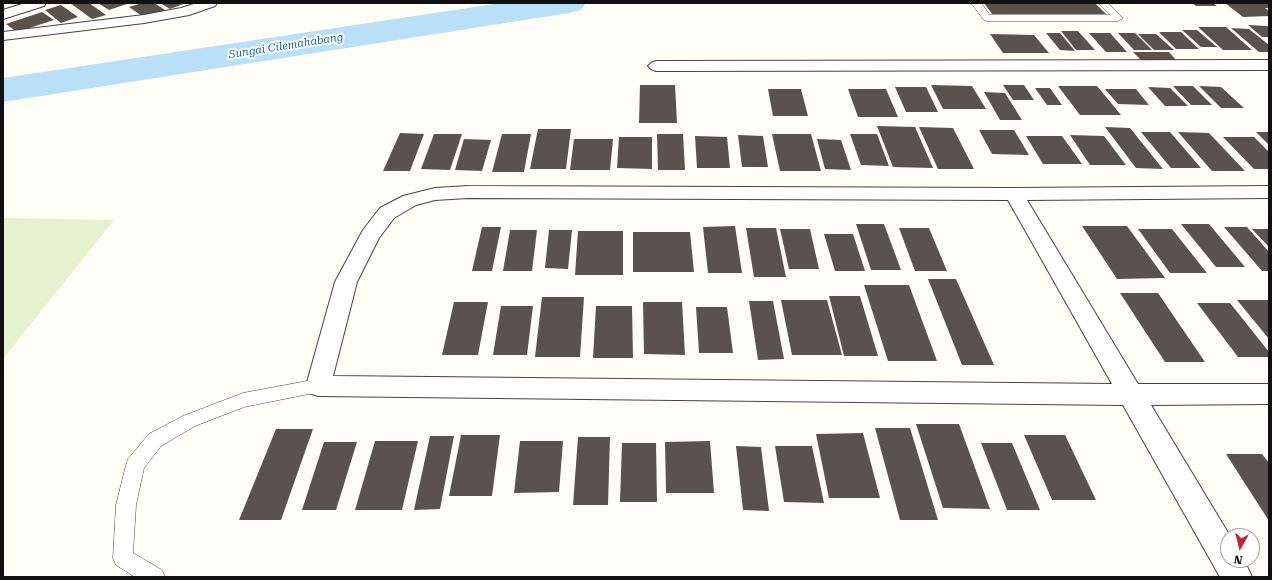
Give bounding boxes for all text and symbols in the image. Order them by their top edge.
water label: Sungai Cilemahabang [228,30,344,62]
north arrow [1220,528,1260,568]
text: N [1233,552,1244,566]

